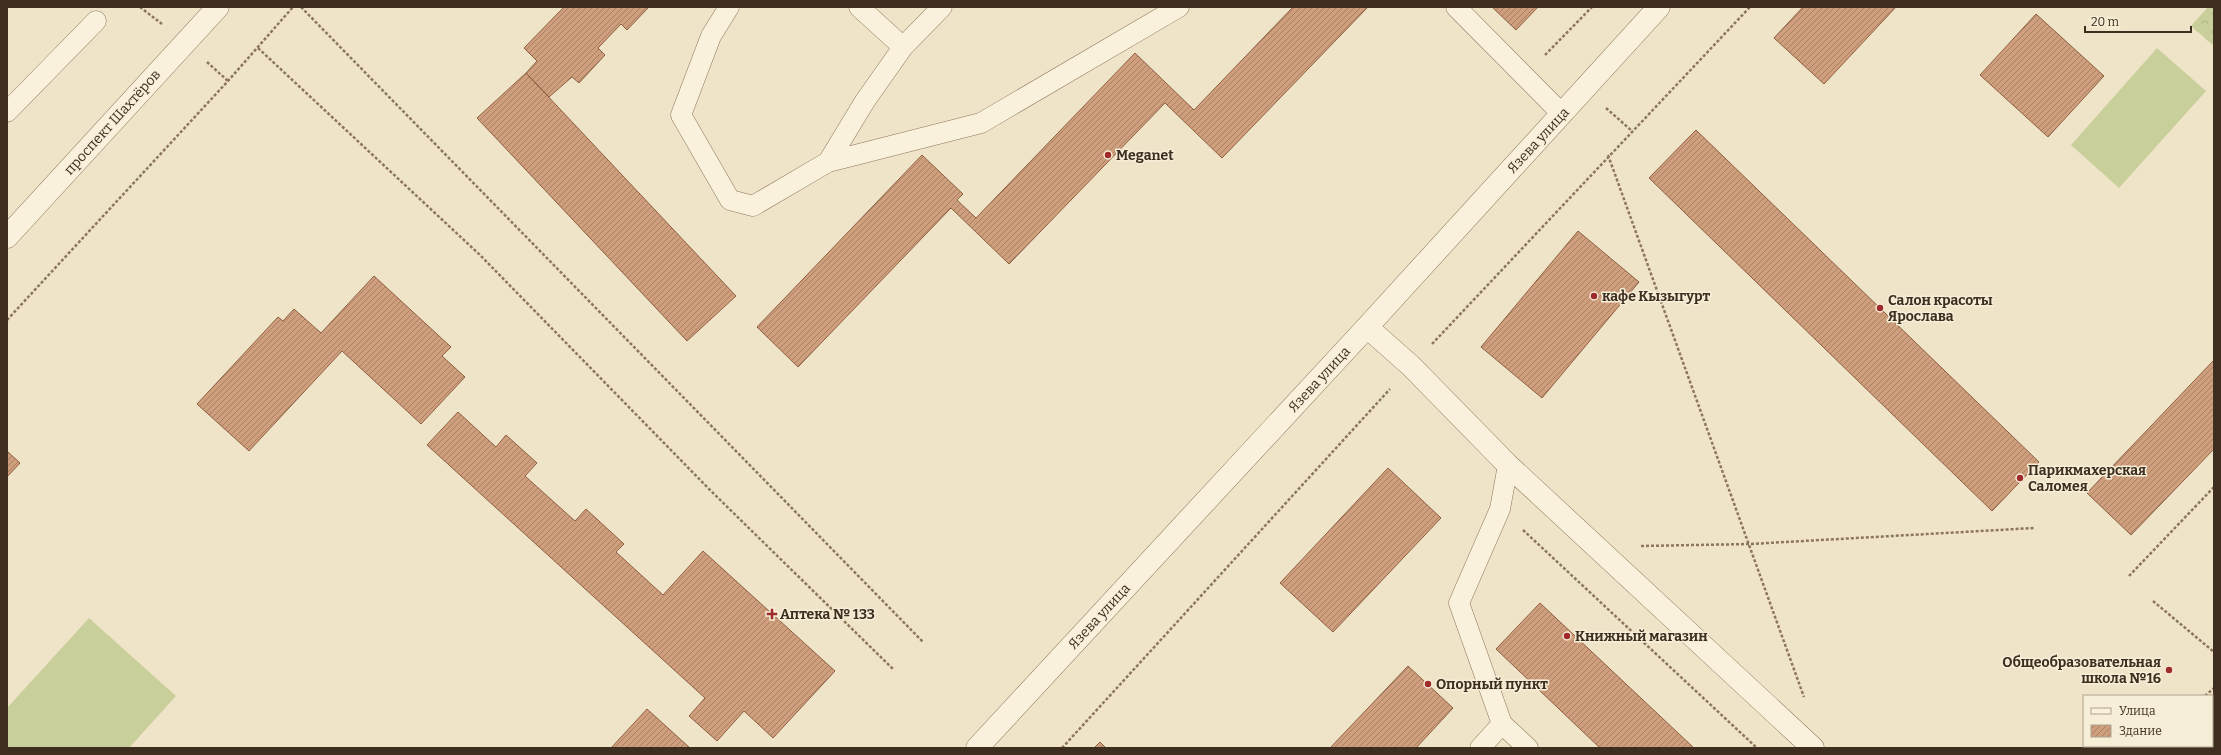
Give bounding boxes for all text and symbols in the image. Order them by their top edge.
scale bar [2085,8,2191,34]
text: 20 m [2091,15,2120,29]
street label: проспект Шахтёров [61,66,164,178]
street label: Язева улица [1504,104,1573,177]
place label: Meganet [1116,147,1174,164]
marker: Meganet [1103,150,1113,160]
place label: кафе Кызыгурт [1602,288,1710,305]
marker: кафе Кызыгурт [1589,291,1599,301]
place label: Салон красоты Ярослава [1888,292,1993,325]
marker: Салон красоты Ярослава [1875,303,1885,313]
street label: Язева улица [1285,343,1354,416]
place label: Парикмахерская Саломея [2028,462,2146,495]
marker: Парикмахерская Саломея [2015,473,2025,483]
street label: Язева улица [1065,580,1134,653]
place label: Аптека № 133 [780,606,875,623]
marker: Аптека № 133 [767,609,777,619]
place label: Книжный магазин [1575,628,1708,645]
marker: Книжный магазин [1562,631,1572,641]
place label: Общеобразовательная школа №16 [2002,654,2161,687]
marker: Общеобразовательная школа №16 [2164,665,2174,675]
place label: Опорный пункт [1436,676,1548,693]
marker: Опорный пункт [1423,679,1433,689]
legend [2083,695,2213,747]
text: Улица [2119,704,2156,718]
text: Здание [2119,724,2162,738]

